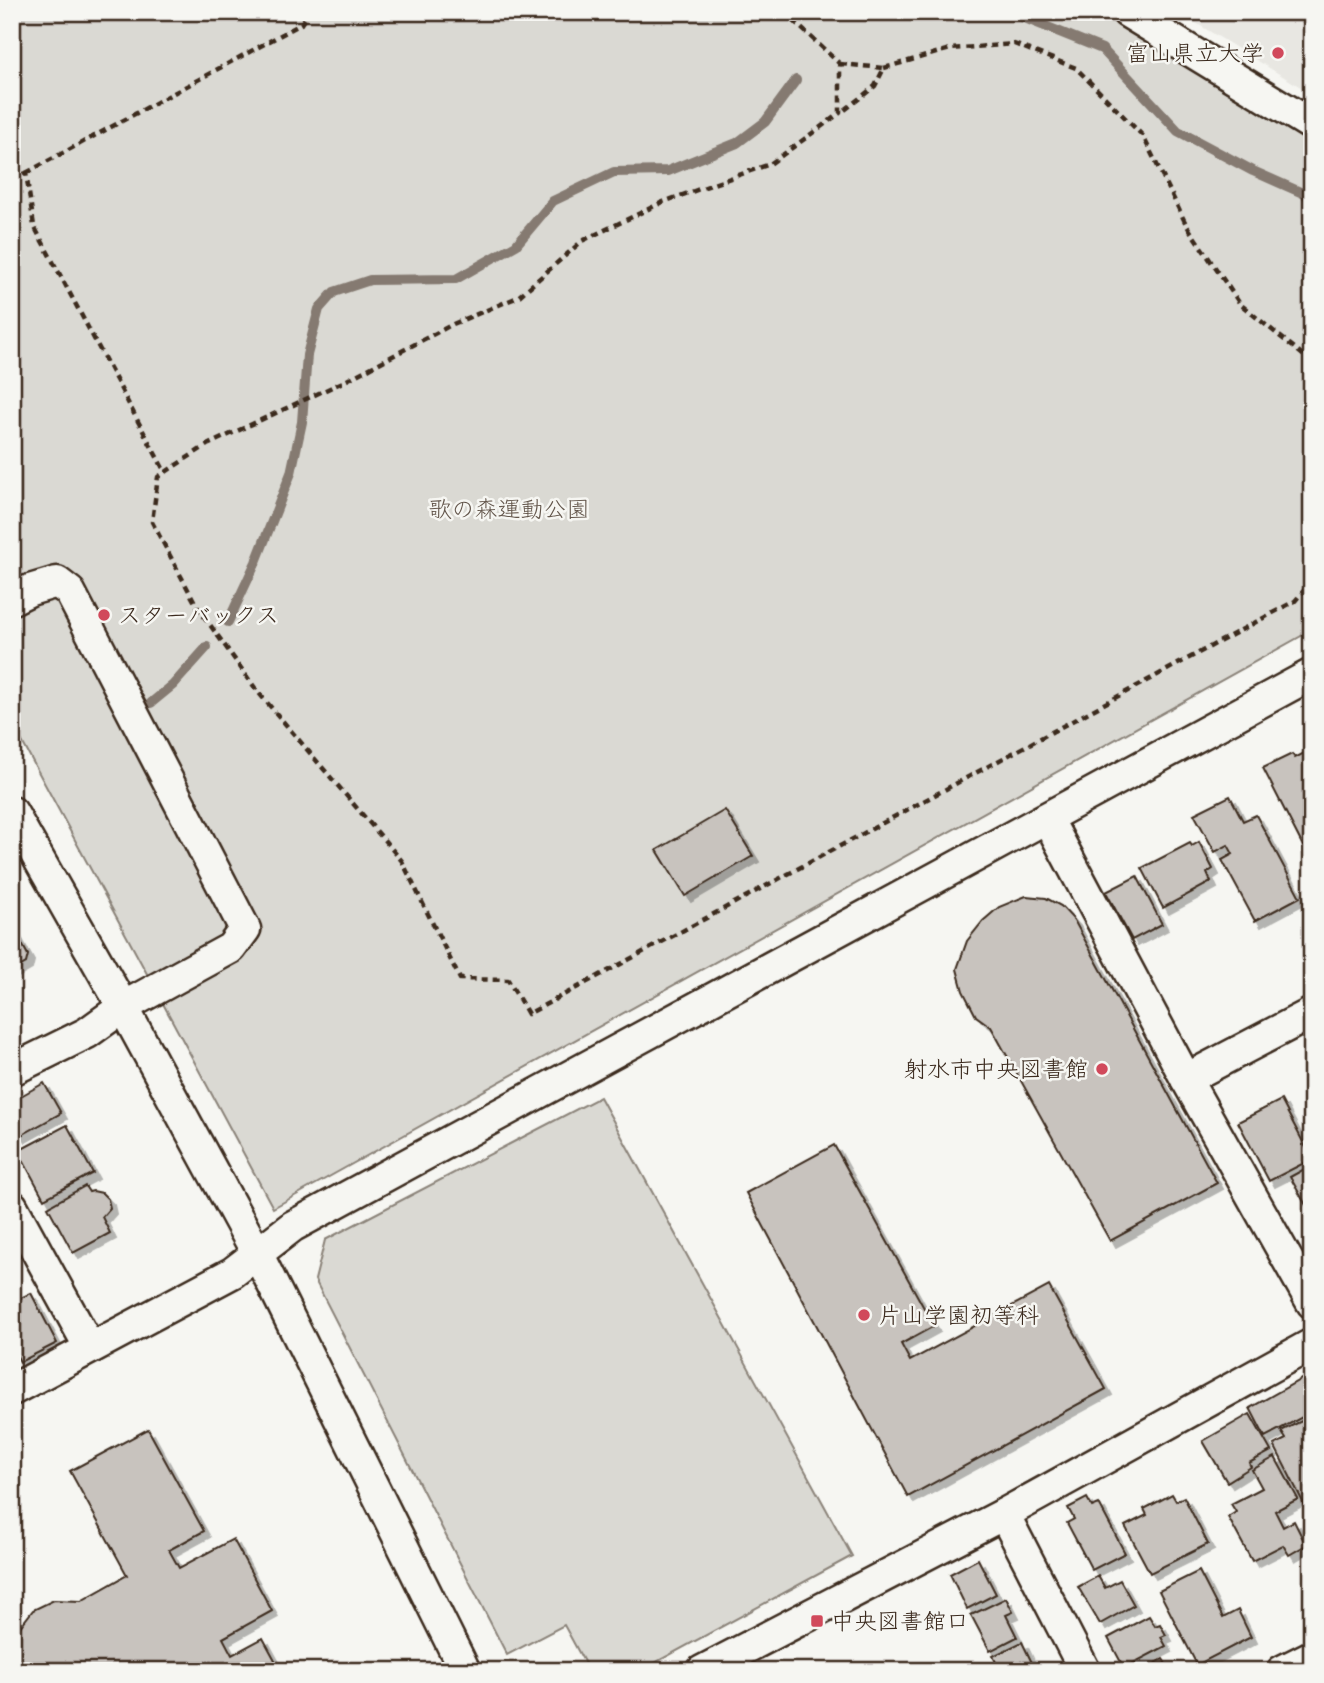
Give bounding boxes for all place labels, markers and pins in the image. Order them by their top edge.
place label: 富山県立大学 [1126,38,1264,70]
marker: 富山県立大学 [1270,45,1286,61]
place label: スターバックス [118,600,279,632]
marker: スターバックス [96,607,112,623]
place label: 射水市中央図書館 [904,1054,1088,1086]
marker: 射水市中央図書館 [1094,1061,1110,1077]
place label: 片山学園初等科 [878,1300,1039,1332]
marker: 片山学園初等科 [856,1307,872,1323]
place label: 中央図書館口 [831,1606,969,1638]
marker: 中央図書館口 [809,1613,825,1629]

